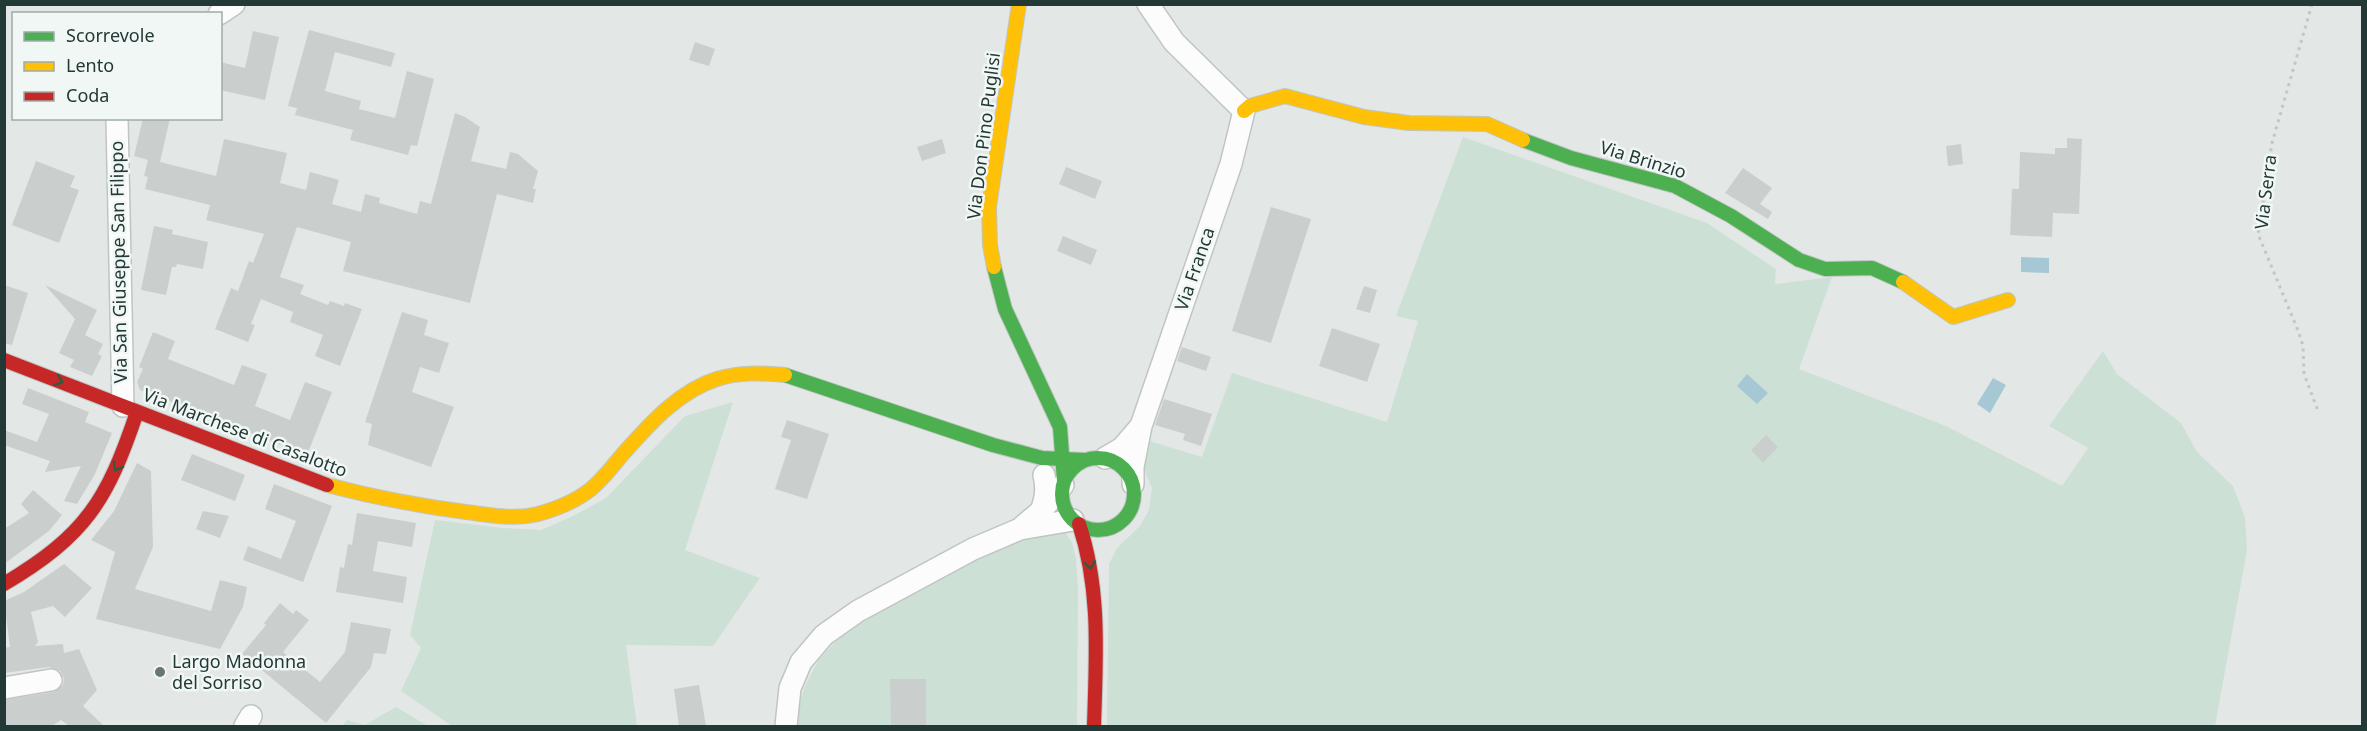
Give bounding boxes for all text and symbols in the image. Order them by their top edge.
legend [12,12,222,120]
text: Scorrevole [66,23,155,47]
street label: Via Don Pino Puglisi [961,51,1005,221]
text: Lento [66,53,114,77]
text: Coda [66,83,109,107]
street label: Via Brinzio [1597,135,1689,184]
street label: Via San Giuseppe San Filippo [104,140,132,384]
street label: Via Serra [2249,153,2281,230]
street label: Via Franca [1169,224,1219,314]
one-way arrow [53,374,64,386]
street label: Via Marchese di Casalotto [140,382,351,482]
one-way arrow [113,460,124,471]
one-way arrow [1084,560,1096,569]
place label: Largo Madonna del Sorriso [172,649,306,694]
marker: Largo Madonna del Sorriso [153,665,167,679]

